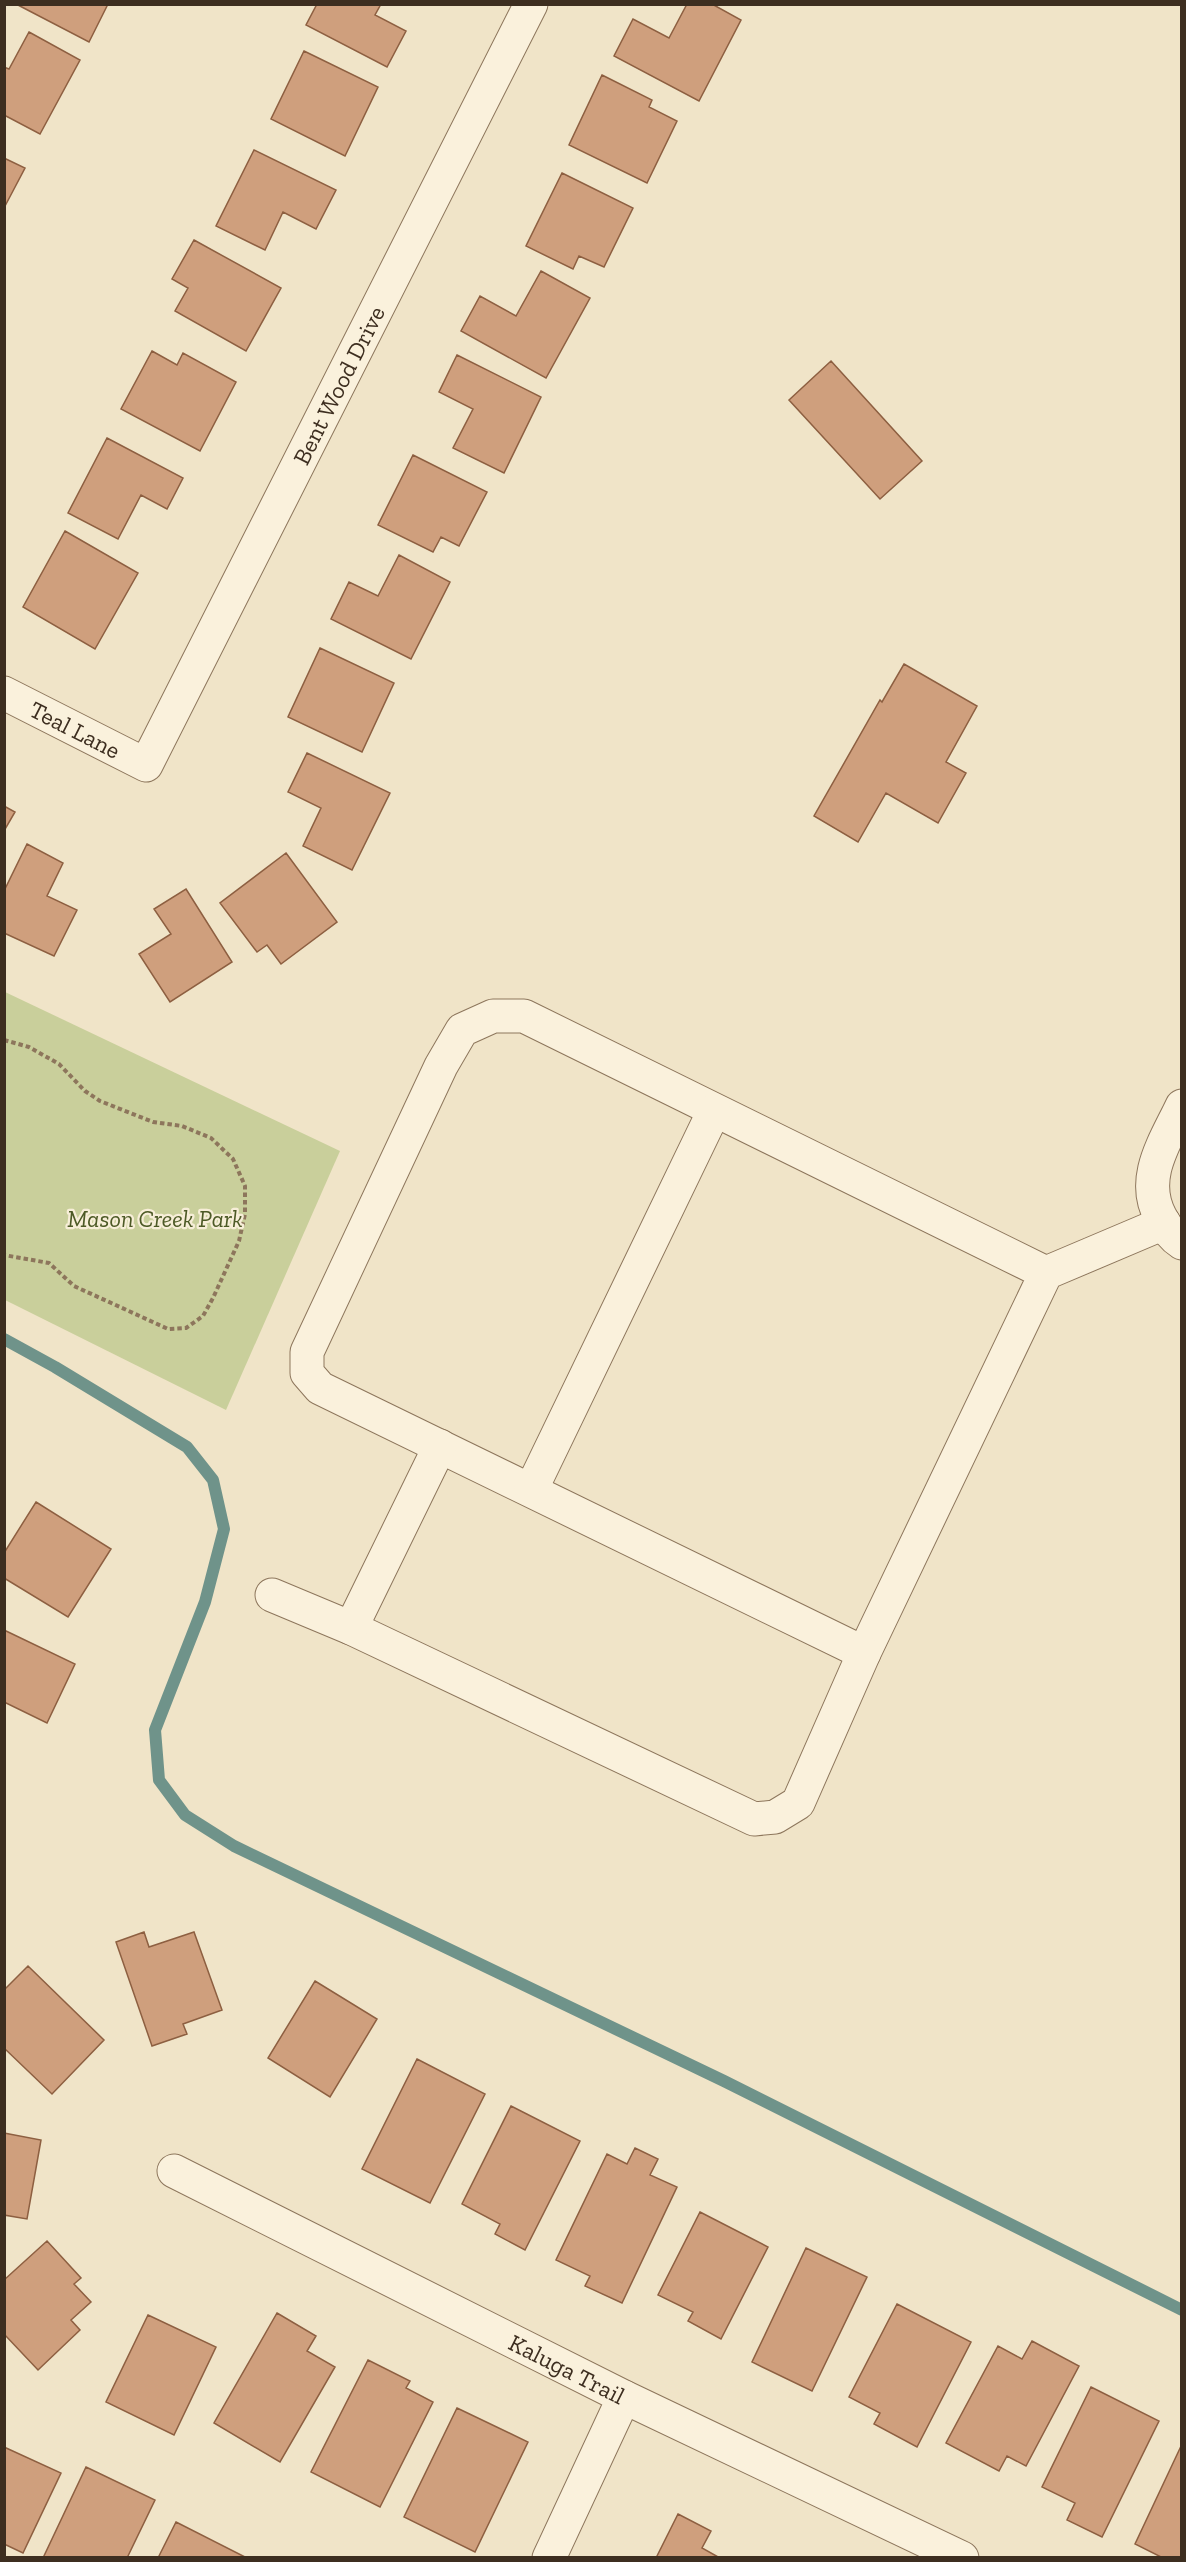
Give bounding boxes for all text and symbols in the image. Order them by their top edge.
street label: Bent Wood Drive [286,301,390,469]
street label: Teal Lane [25,694,126,764]
park label: Mason Creek Park [67,1204,243,1233]
street label: Kaluga Trail [504,2327,630,2410]

